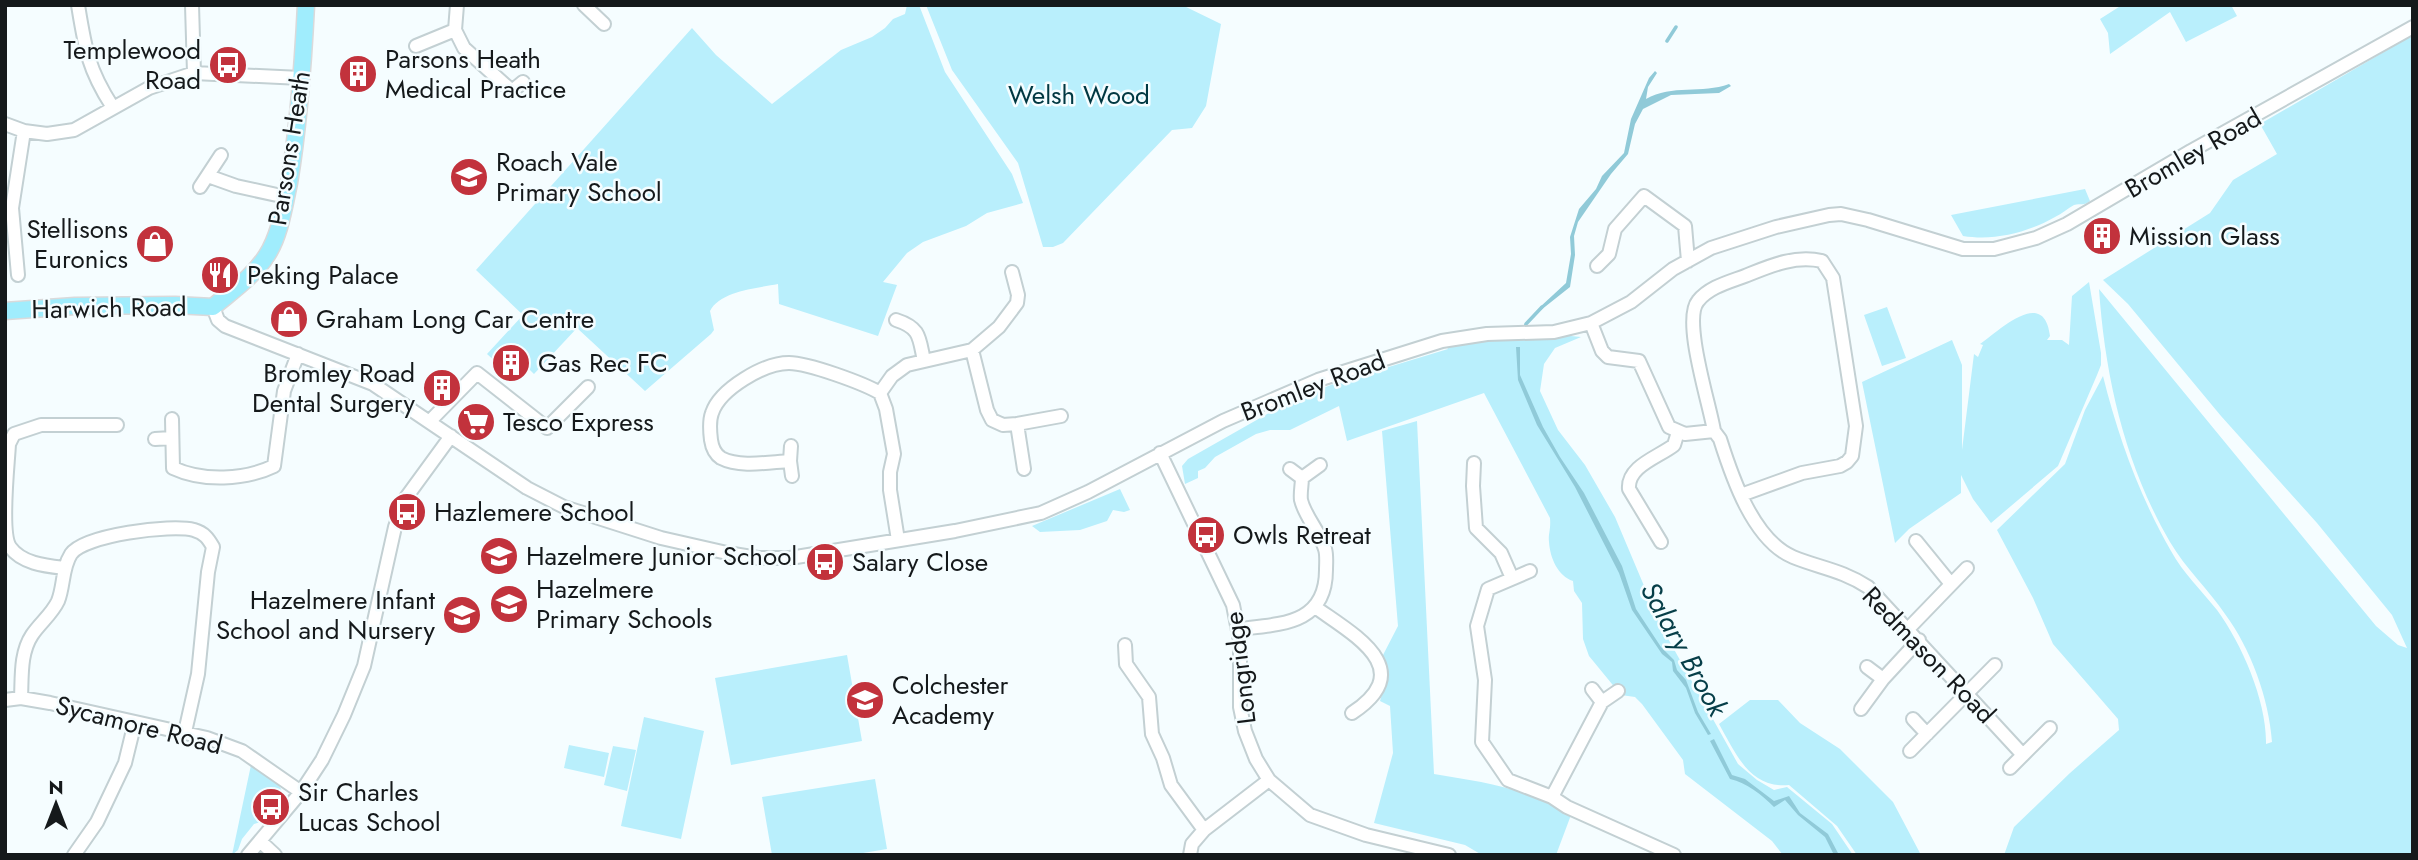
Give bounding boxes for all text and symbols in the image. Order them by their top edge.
place label: Templewood Road [64,31,201,99]
place label: Parsons Heath Medical Practice [385,40,566,108]
bus stop icon: Templewood Road [207,44,249,86]
building icon: Parsons Heath Medical Practice [337,53,379,95]
street label: Parsons Heath [258,68,320,228]
park label: Welsh Wood [1008,76,1150,114]
street label: Bromley Road [2118,99,2268,207]
place label: Roach Vale Primary School [496,143,662,211]
school or university icon: Roach Vale Primary School [448,156,490,198]
place label: Stellisons Euronics [27,210,128,278]
building icon: Mission Glass [2081,215,2123,257]
place label: Mission Glass [2129,217,2280,255]
shop icon: Stellisons Euronics [134,223,176,265]
restaurant icon: Peking Palace [199,254,241,296]
place label: Peking Palace [247,256,399,294]
street label: Harwich Road [31,288,187,328]
shop icon: Graham Long Car Centre [268,298,310,340]
place label: Graham Long Car Centre [316,300,594,338]
street label: Bromley Road [1235,341,1391,431]
building icon: Gas Rec FC [490,342,532,384]
place label: Gas Rec FC [538,344,668,382]
place label: Bromley Road Dental Surgery [252,354,416,422]
building icon: Bromley Road Dental Surgery [421,367,463,409]
supermarket icon: Tesco Express [455,401,497,443]
place label: Tesco Express [503,403,654,441]
bus stop icon: Hazlemere School [386,491,428,533]
place label: Hazlemere School [434,493,635,531]
bus stop icon: Owls Retreat [1185,514,1227,556]
place label: Owls Retreat [1233,516,1371,554]
school or university icon: Hazelmere Junior School [478,535,520,577]
place label: Hazelmere Junior School [526,537,797,575]
bus stop icon: Salary Close [804,541,846,583]
place label: Salary Close [852,543,988,581]
place label: Hazelmere Primary Schools [536,570,712,638]
water label: Salary Brook [1630,574,1738,725]
street label: Redmason Road [1854,578,2004,732]
place label: Hazelmere Infant School and Nursery [216,581,436,649]
school or university icon: Hazelmere Primary Schools [488,583,530,625]
school or university icon: Hazelmere Infant School and Nursery [441,594,483,636]
street label: Longridge [1214,610,1266,726]
place label: Colchester Academy [892,666,1009,734]
school or university icon: Colchester Academy [844,679,886,721]
street label: Sycamore Road [52,686,226,764]
north arrow [21,769,91,839]
place label: Sir Charles Lucas School [298,773,441,841]
text: N [48,774,64,801]
bus stop icon: Sir Charles Lucas School [250,786,292,828]

